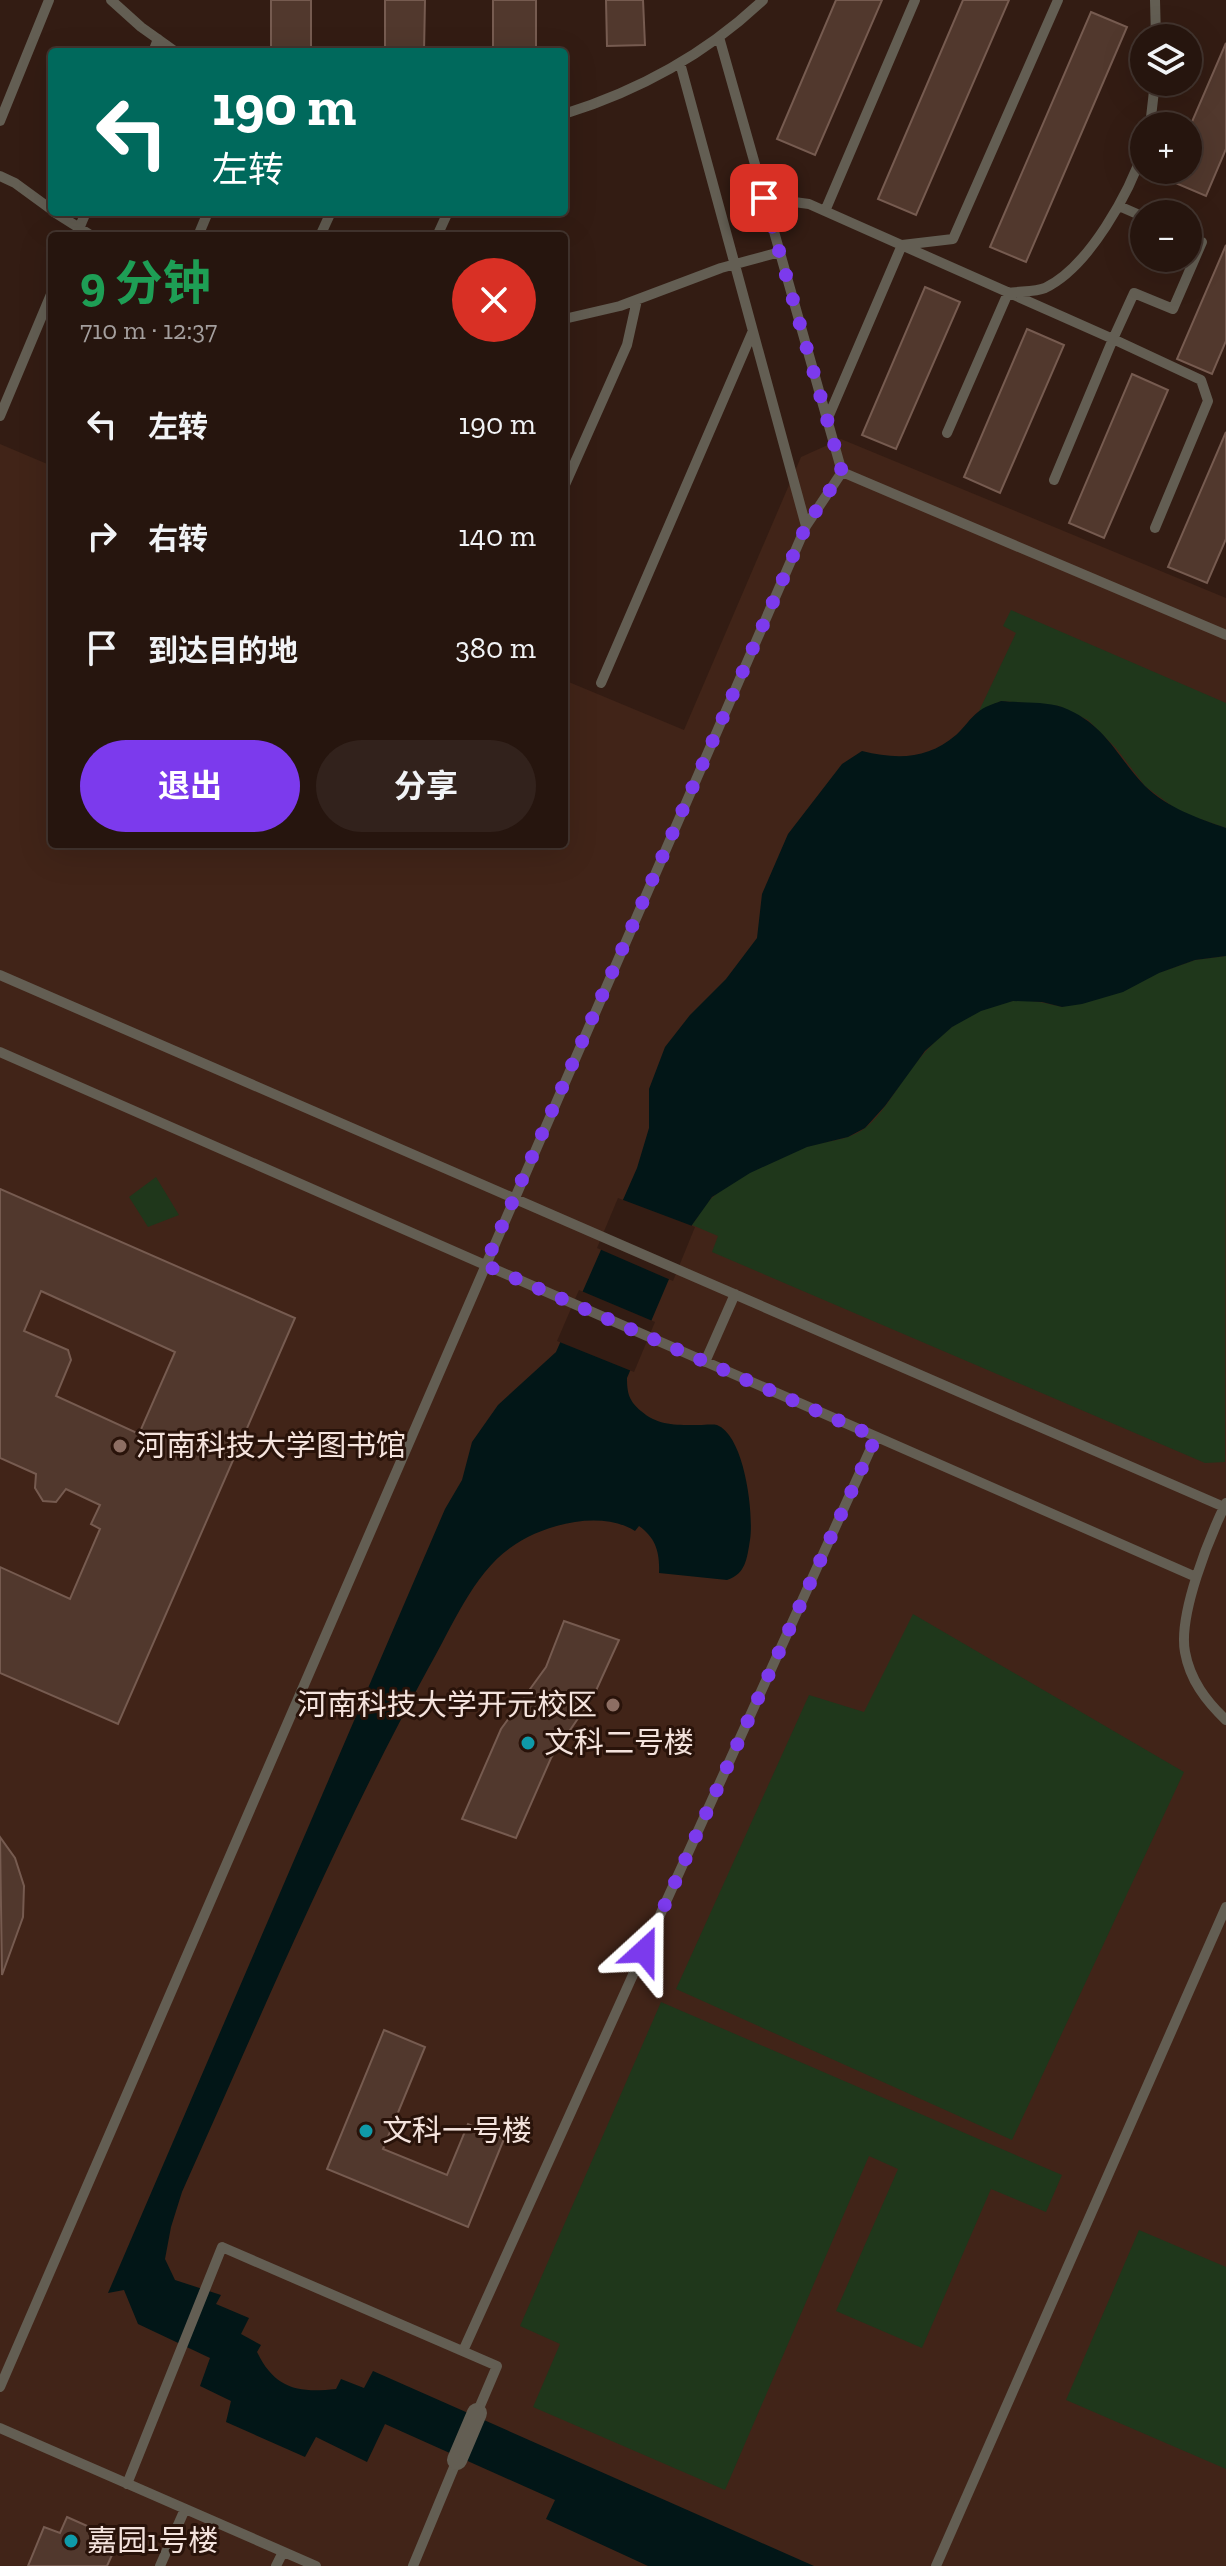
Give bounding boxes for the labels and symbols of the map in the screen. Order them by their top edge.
pin [730,164,798,232]
place label: 河南科技大学图书馆 [136,1428,406,1464]
marker: 河南科技大学图书馆 [111,1437,129,1455]
place label: 河南科技大学开元校区 [297,1687,597,1723]
marker: 河南科技大学开元校区 [604,1696,622,1714]
place label: 文科二号楼 [544,1725,694,1761]
marker: 文科二号楼 [519,1734,537,1752]
position arrow [602,1909,686,1993]
place label: 文科一号楼 [382,2113,532,2149]
marker: 文科一号楼 [357,2122,375,2140]
place label: 嘉园1号楼 [87,2523,219,2559]
marker: 嘉园1号楼 [62,2532,80,2550]

